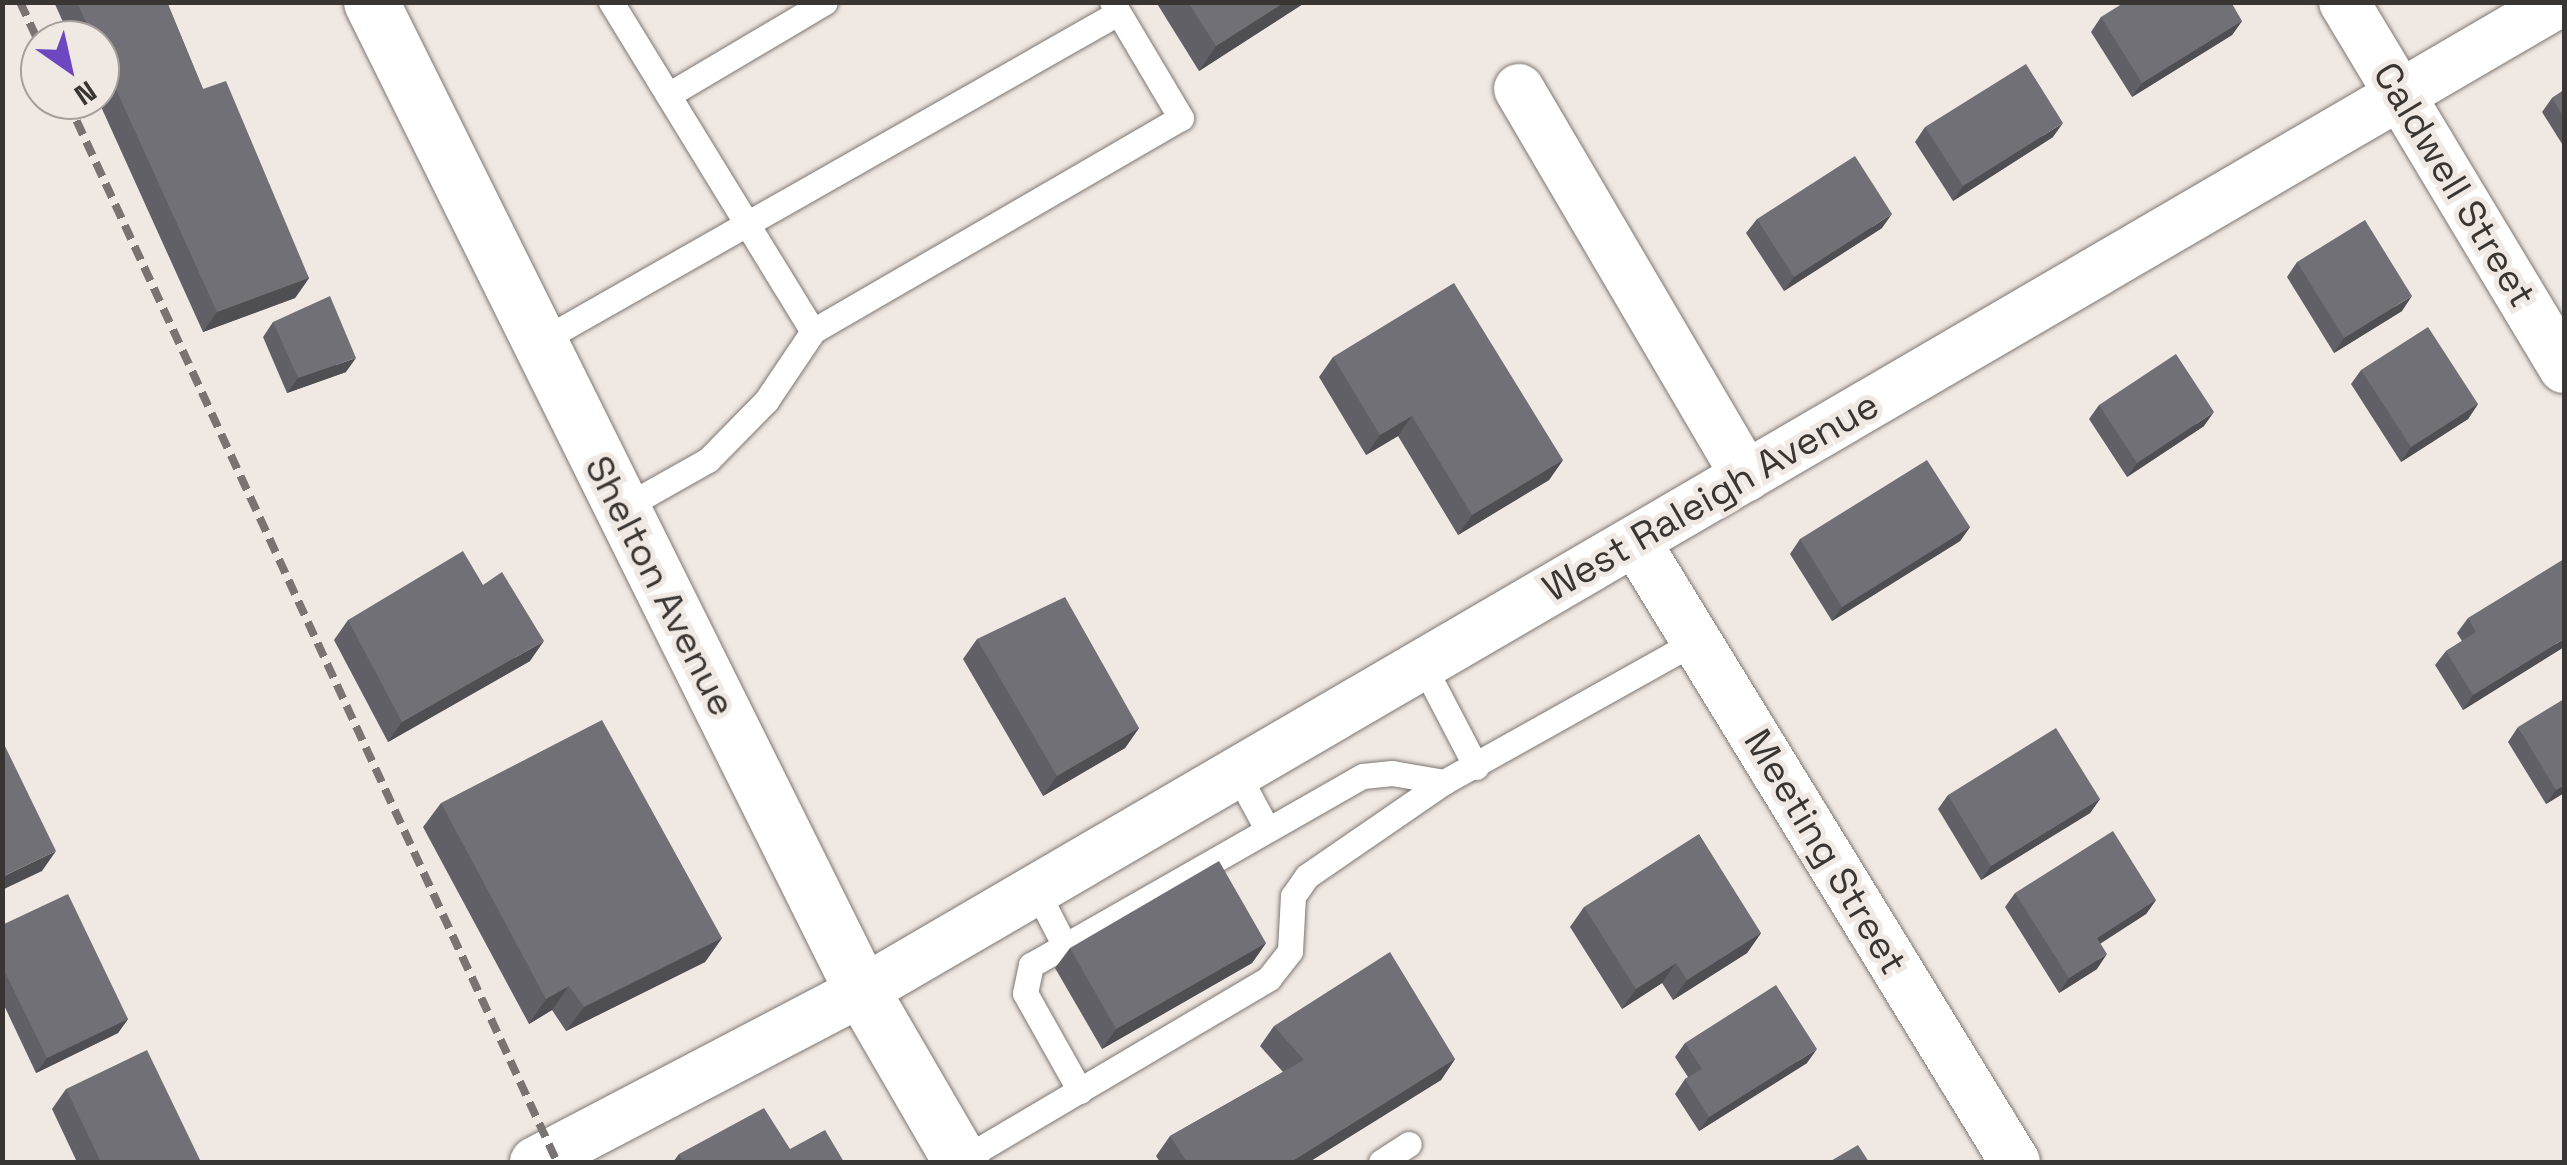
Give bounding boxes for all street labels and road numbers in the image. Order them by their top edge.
street label: Caldwell Street [2363,54,2545,316]
street label: West Raleigh Avenue [1535,382,1887,612]
street label: Shelton Avenue [575,448,745,724]
street label: Meeting Street [1734,721,1916,983]

